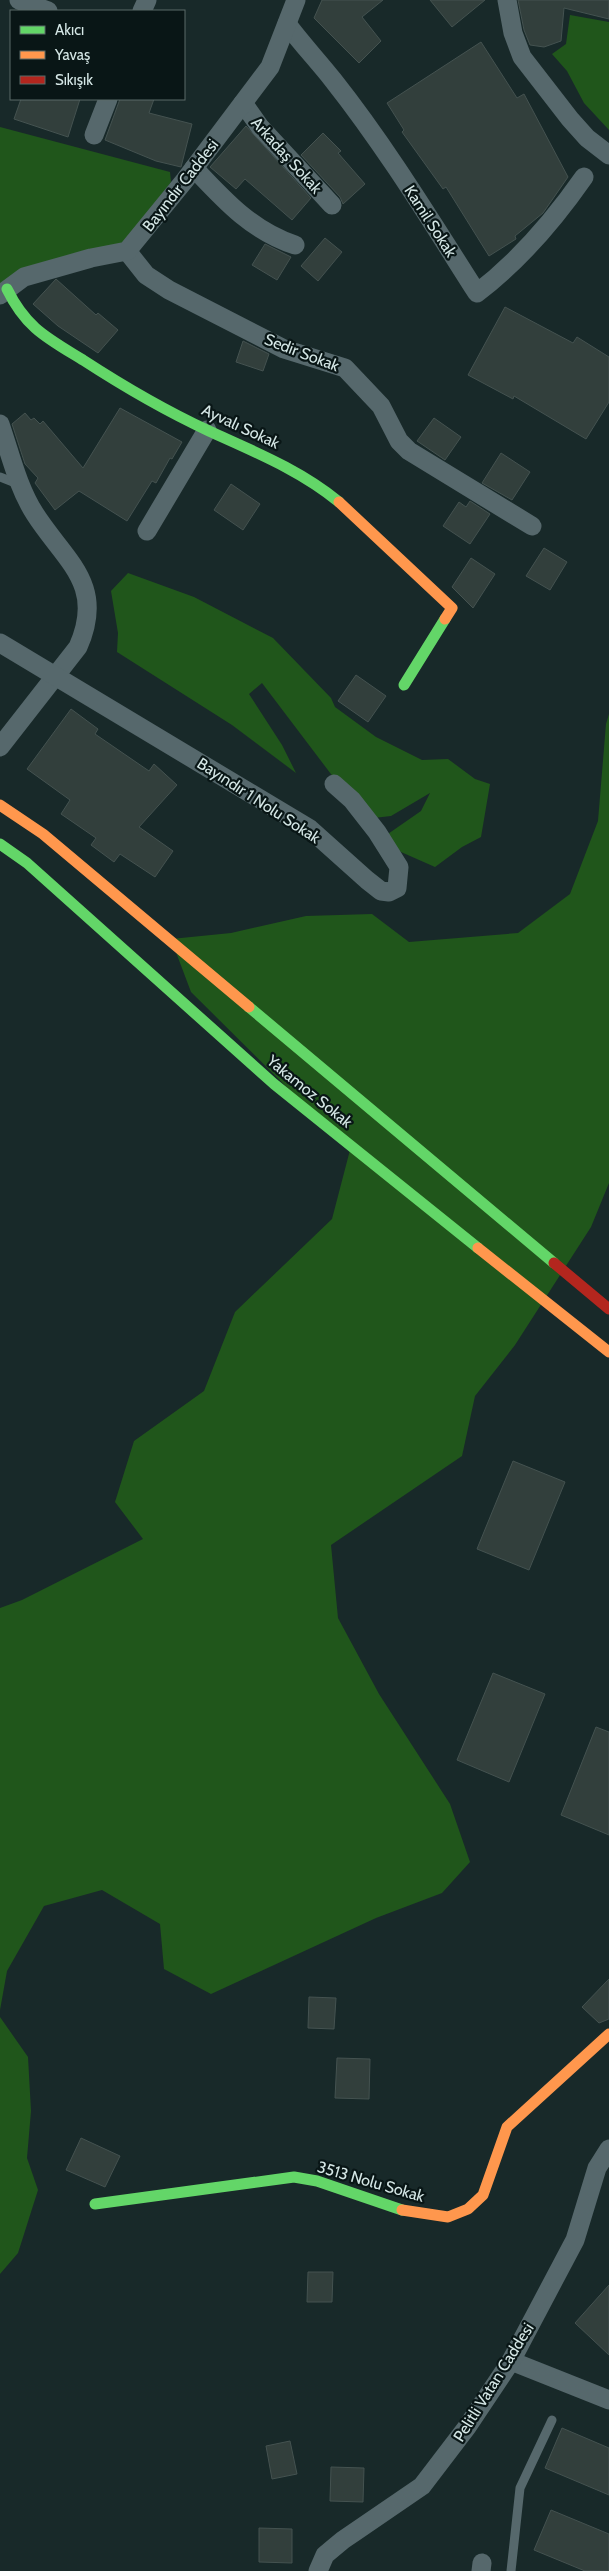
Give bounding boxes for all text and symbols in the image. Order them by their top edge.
legend [10,10,185,100]
text: Akıcı [55,21,84,39]
text: Yavaş [54,46,90,64]
text: Sıkışık [55,71,93,89]
street label: Arkadaş Sokak [247,113,327,198]
street label: Bayındır Caddesi [139,135,222,235]
street label: Kamil Sokak [400,182,461,261]
street label: Sedir Sokak [262,330,343,376]
street label: Ayvalı Sokak [199,400,283,453]
street label: Bayındır 1 Nolu Sokak [194,754,324,848]
street label: Yakamoz Sokak [262,1051,357,1132]
street label: 3513 Nolu Sokak [315,2157,427,2206]
street label: Pelitli Vatan Caddesi [449,2319,538,2445]

